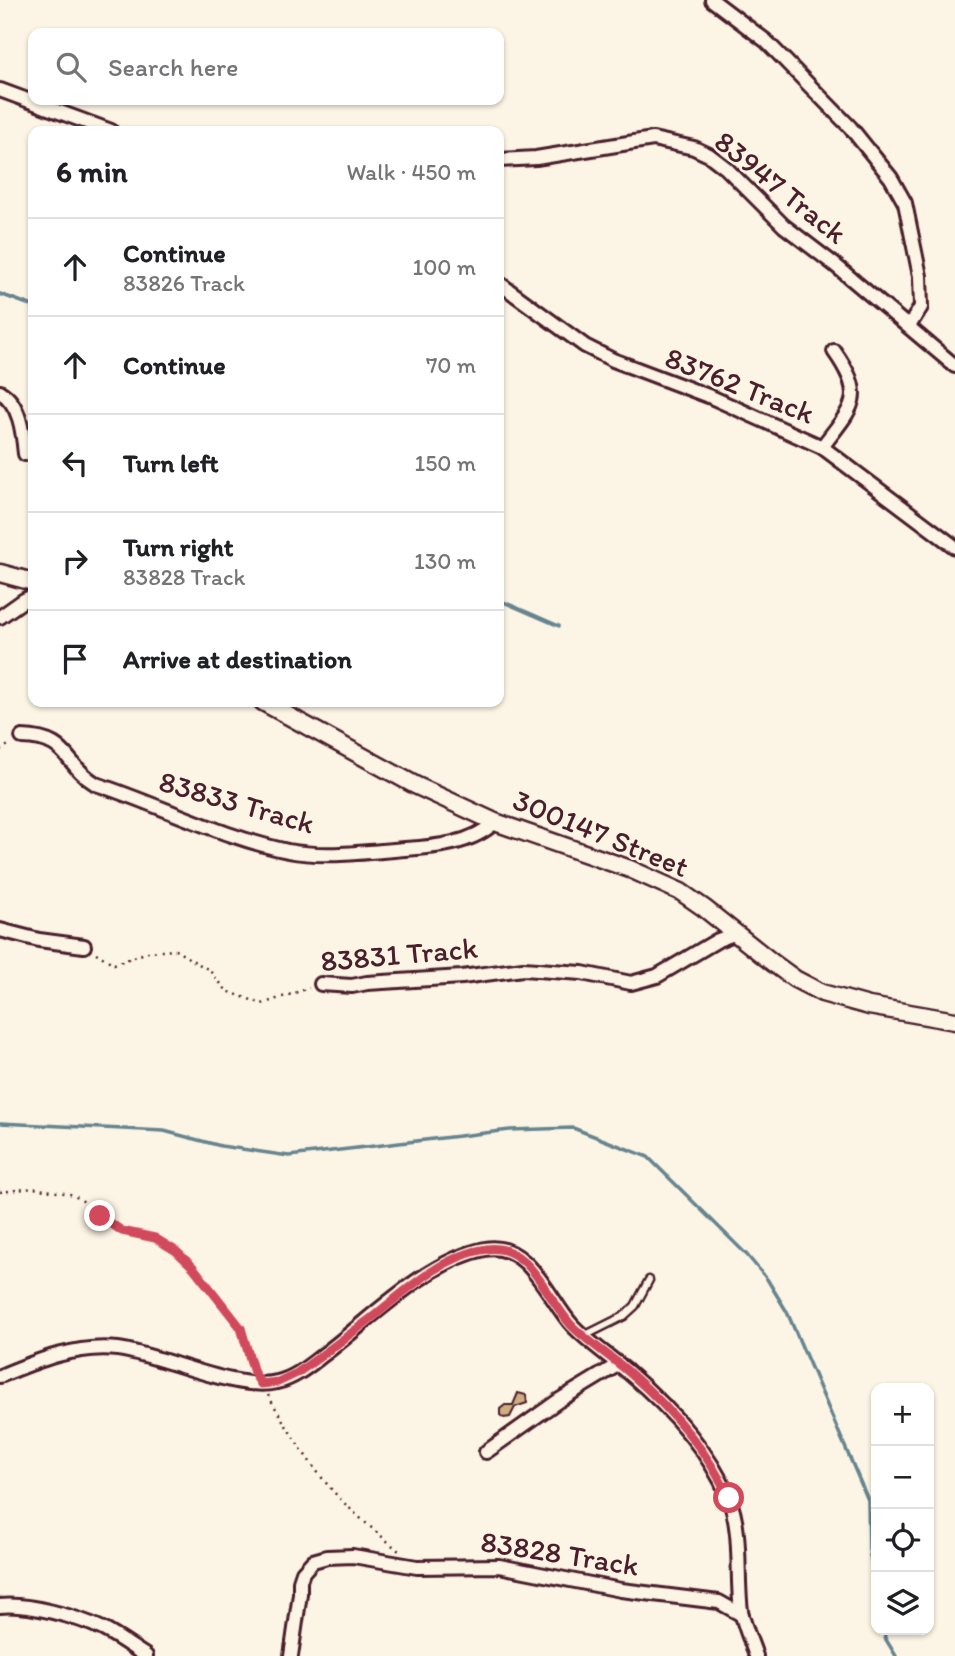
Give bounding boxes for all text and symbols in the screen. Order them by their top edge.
search box [28,28,504,105]
icon: search [52,48,90,86]
text: Search here [108,51,238,83]
street label: 83947 Track [707,122,855,252]
text: 6 min [56,153,128,190]
text: Walk · 450 m [346,158,476,186]
text: Continue [123,237,226,269]
icon: ahead [56,248,94,286]
text: 100 m [412,253,476,281]
text: 83826 Track [123,269,245,297]
street label: 83762 Track [660,338,820,432]
icon: ahead [56,346,94,384]
text: Continue [123,349,226,381]
text: 70 m [426,351,476,379]
icon: left [56,444,94,482]
text: Turn left [123,447,219,479]
text: 150 m [415,449,476,477]
text: Turn right [123,531,234,563]
icon: right [56,542,94,580]
text: 130 m [414,547,476,575]
text: 83828 Track [123,563,245,591]
icon: arrive [56,640,94,678]
text: Arrive at destination [123,643,352,675]
street label: 83833 Track [155,762,319,842]
street label: 300147 Street [508,781,694,885]
street label: 83831 Track [319,929,480,979]
route end [84,1200,115,1231]
map controls [871,1383,934,1635]
button: + [871,1383,934,1446]
button: − [871,1446,934,1509]
route start [713,1482,744,1513]
button: locate [871,1509,934,1572]
street label: 83828 Track [478,1522,642,1584]
button: layers [871,1572,934,1635]

